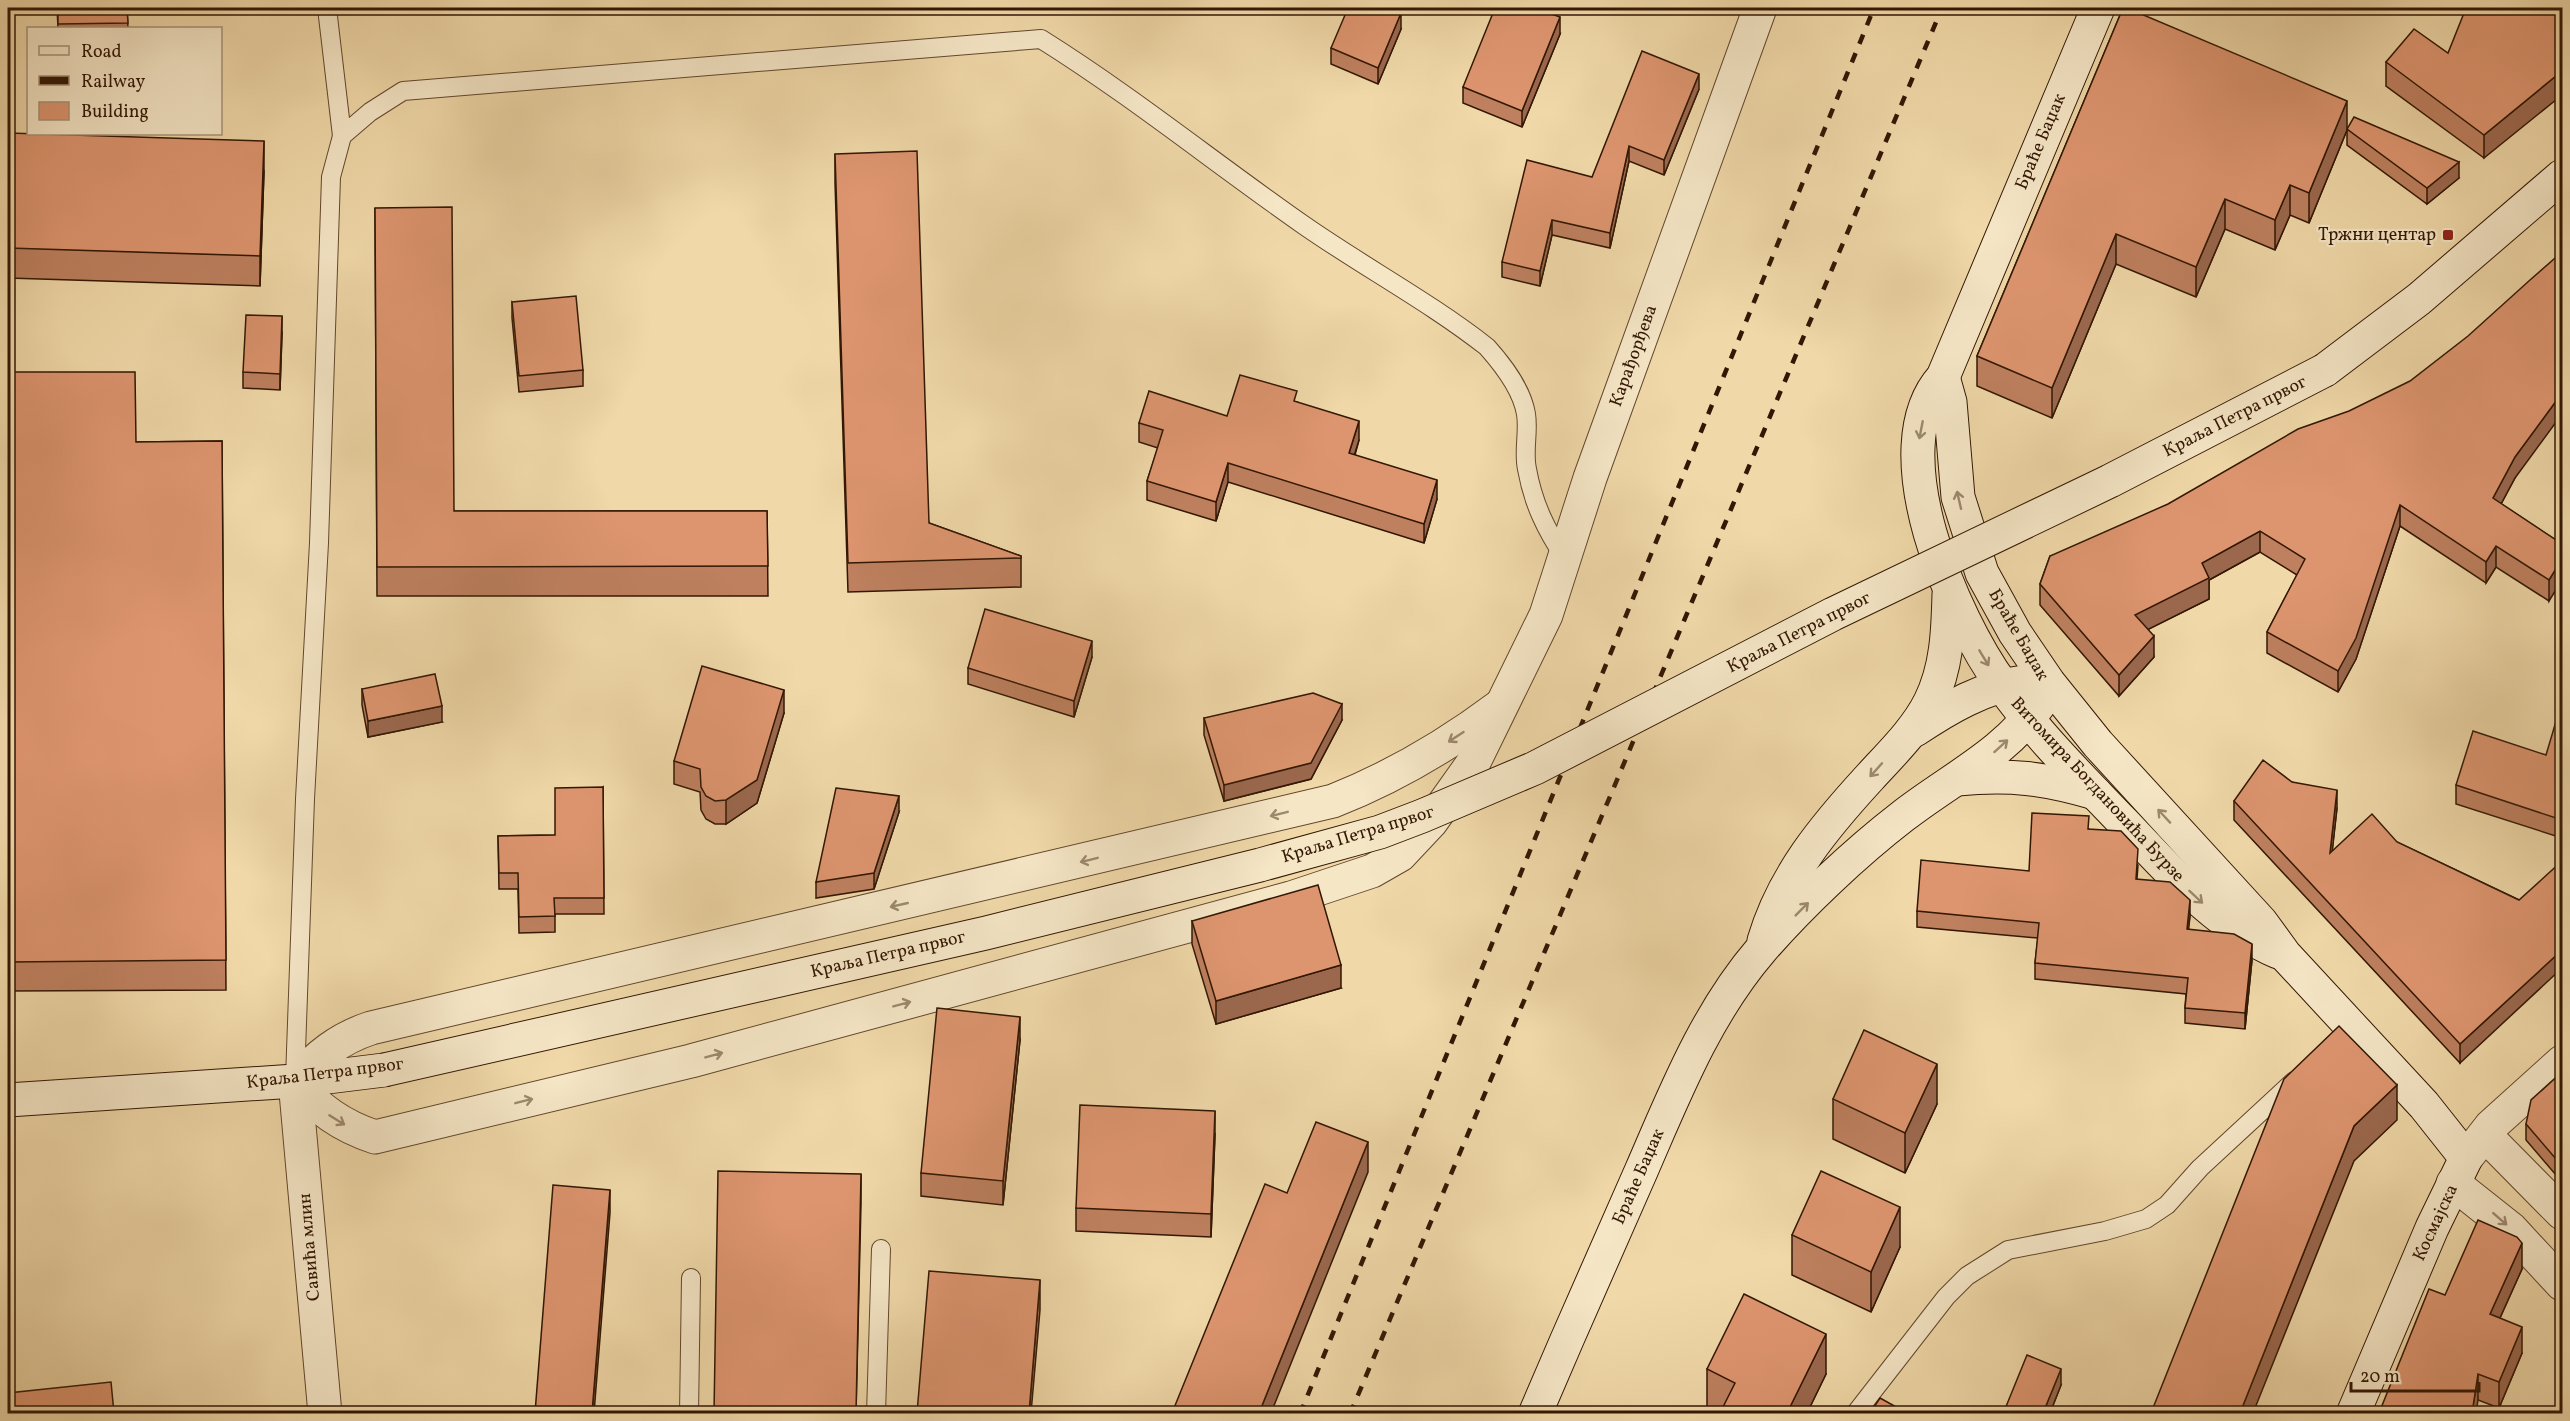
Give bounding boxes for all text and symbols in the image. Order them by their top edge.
legend [27,27,222,135]
text: Road [81,40,122,65]
text: Railway [81,70,145,95]
street label: Браће Баџак [2010,90,2073,194]
text: Building [81,100,149,125]
place label: Тржни центар [2318,223,2436,248]
marker: Тржни центар [2441,228,2455,242]
street label: Карађорђева [1604,301,1664,411]
street label: Краља Петра првог [2159,370,2311,464]
one-way arrow [1915,420,1926,439]
one-way arrow [1953,491,1965,510]
street label: Браће Баџак [1982,584,2055,686]
street label: Краља Петра првог [1723,586,1875,680]
one-way arrow [1979,649,1991,666]
street label: Витомира Богдановића Бурзе [2004,692,2190,888]
one-way arrow [1448,731,1465,743]
one-way arrow [1994,739,2009,753]
one-way arrow [1869,762,1883,777]
street label: Краља Петра првог [1279,800,1437,870]
one-way arrow [1270,808,1289,820]
one-way arrow [2157,809,2171,824]
one-way arrow [1080,855,1099,867]
one-way arrow [2189,890,2204,905]
one-way arrow [890,899,909,911]
one-way arrow [1795,902,1810,916]
street label: Краља Петра првог [808,925,968,985]
one-way arrow [892,998,911,1009]
one-way arrow [704,1049,723,1060]
street label: Краља Петра првог [245,1052,405,1096]
one-way arrow [514,1095,533,1107]
one-way arrow [329,1114,346,1127]
street label: Браће Баџак [1607,1125,1671,1229]
street label: Космајска [2407,1180,2465,1265]
street label: Савића млин [293,1192,327,1302]
one-way arrow [2492,1212,2507,1226]
scale bar [2351,1355,2478,1393]
text: 20 m [2360,1365,2400,1390]

